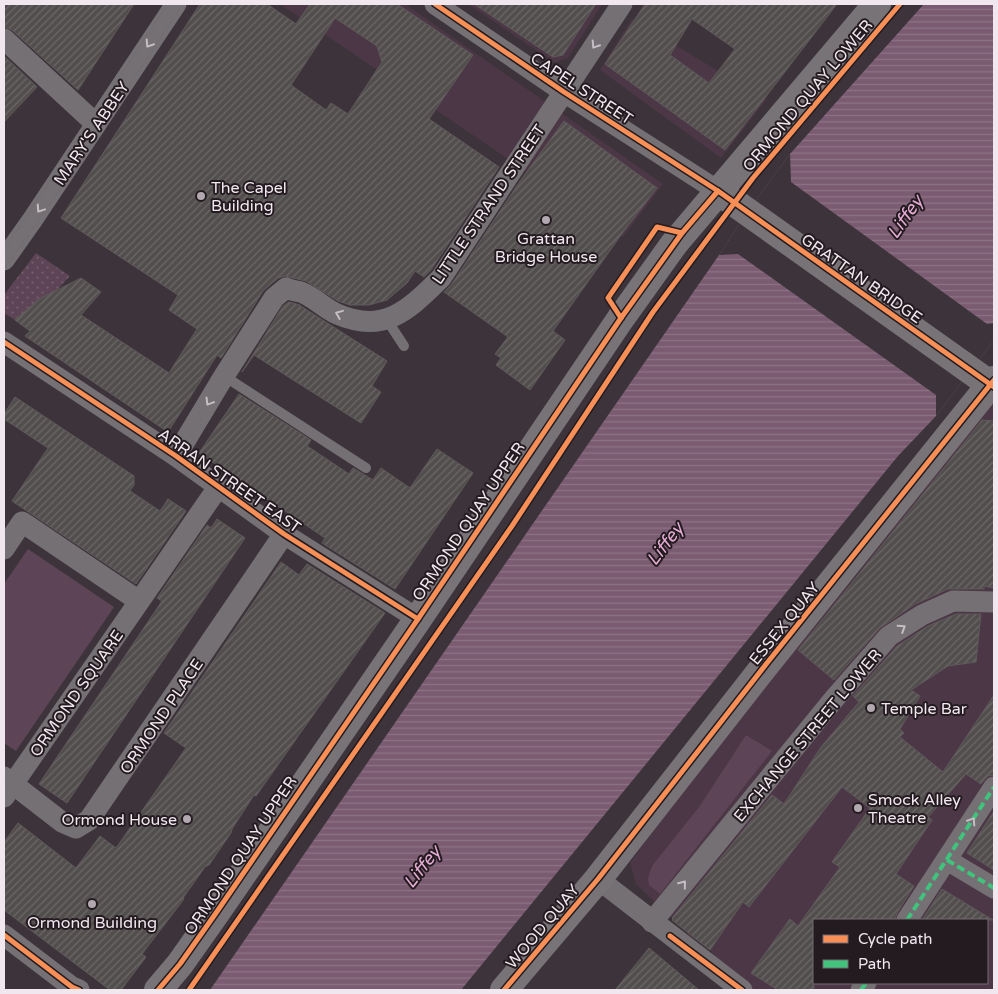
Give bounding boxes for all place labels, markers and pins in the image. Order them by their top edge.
place label: The Capel Building [211,178,287,216]
marker: The Capel Building [195,190,207,202]
marker: Grattan Bridge House [540,214,552,226]
place label: Grattan Bridge House [495,229,597,267]
place label: Temple Bar [881,699,968,719]
marker: Temple Bar [865,702,877,714]
place label: Smock Alley Theatre [868,790,961,828]
marker: Smock Alley Theatre [852,802,864,814]
place label: Ormond House [62,810,177,830]
marker: Ormond House [181,813,193,825]
marker: Ormond Building [86,898,98,910]
place label: Ormond Building [27,913,157,933]

